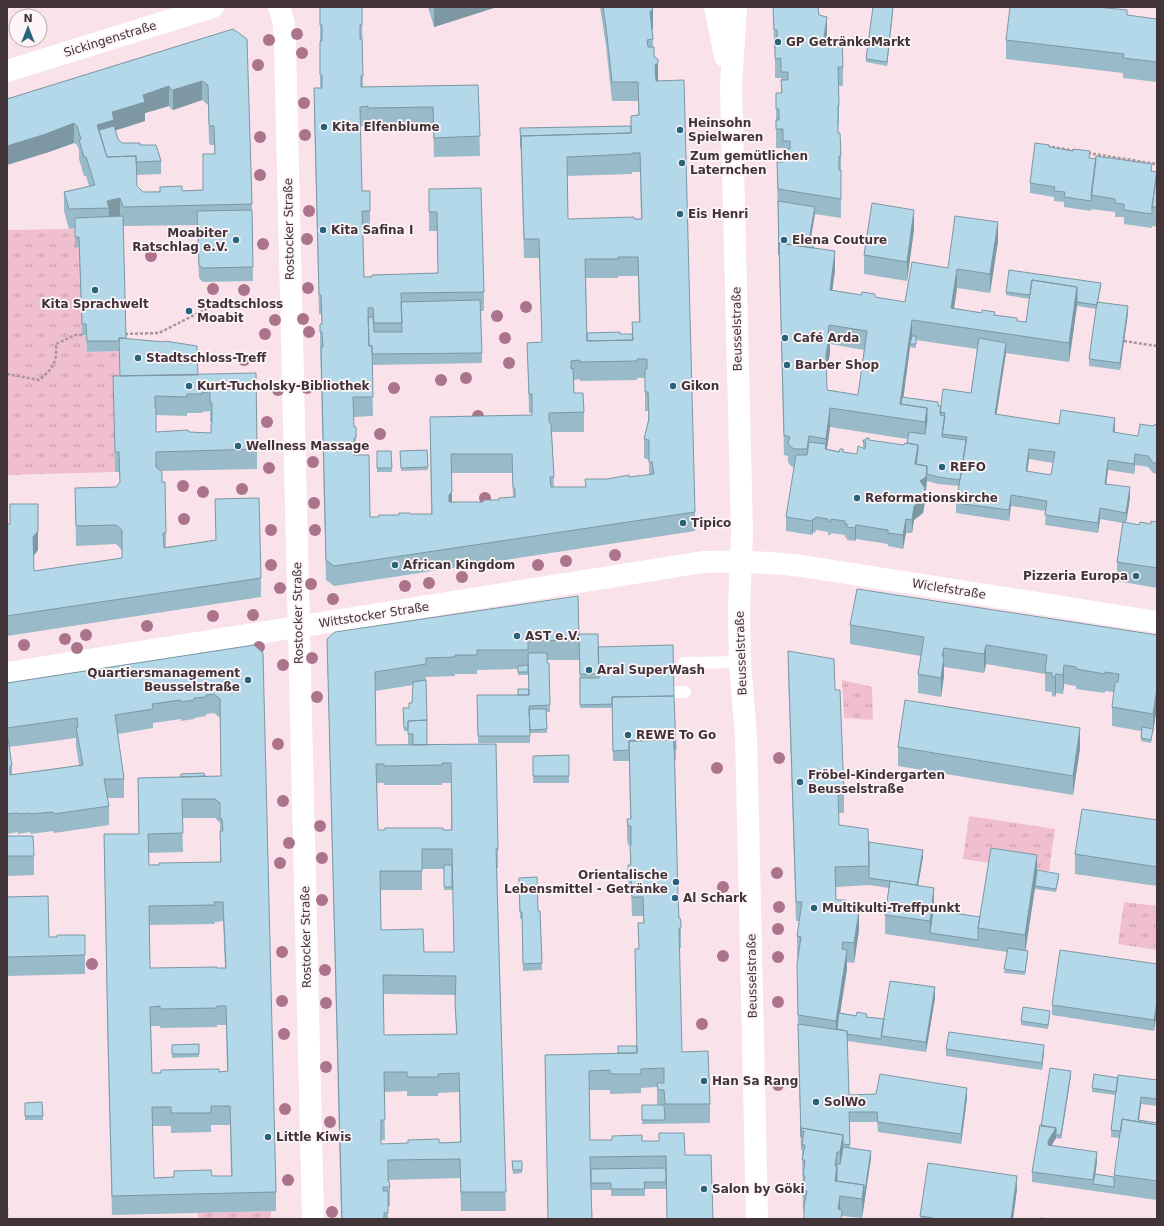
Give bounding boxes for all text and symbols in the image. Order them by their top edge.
north arrow [8,8,48,48]
text: N [23,12,33,25]
street label: Sickingenstraße [62,18,158,60]
place label: GP GetränkeMarkt [786,35,911,49]
marker: GP GetränkeMarkt [773,37,783,47]
place label: Heinsohn Spielwaren [688,116,763,144]
place label: Kita Elfenblume [332,120,440,134]
marker: Kita Elfenblume [319,122,329,132]
marker: Heinsohn Spielwaren [675,125,685,135]
place label: Zum gemütlichen Laternchen [690,149,808,177]
marker: Zum gemütlichen Laternchen [677,158,687,168]
street label: Rostocker Straße [281,178,297,280]
place label: Eis Henri [688,207,748,221]
marker: Eis Henri [675,209,685,219]
place label: Kita Safina I [331,223,413,237]
marker: Kita Safina I [318,225,328,235]
place label: Moabiter Ratschlag e.V. [132,226,228,254]
place label: Elena Couture [792,233,887,247]
marker: Moabiter Ratschlag e.V. [231,235,241,245]
marker: Elena Couture [779,235,789,245]
marker: Kita Sprachwelt [90,285,100,295]
street label: Beusselstraße [729,287,745,371]
place label: Kita Sprachwelt [41,297,149,311]
place label: Stadtschloss Moabit [197,297,283,325]
marker: Stadtschloss Moabit [184,306,194,316]
place label: Café Arda [793,331,859,345]
marker: Café Arda [780,333,790,343]
place label: Stadtschloss-Treff [146,351,266,365]
marker: Stadtschloss-Treff [133,353,143,363]
place label: Barber Shop [795,358,879,372]
marker: Barber Shop [782,360,792,370]
place label: Kurt-Tucholsky-Bibliothek [197,379,371,393]
place label: Gikon [681,379,719,393]
marker: Kurt-Tucholsky-Bibliothek [184,381,194,391]
marker: Gikon [668,381,678,391]
place label: Wellness Massage [246,439,369,453]
marker: Wellness Massage [233,441,243,451]
place label: REFO [950,460,986,474]
marker: REFO [937,462,947,472]
place label: Reformationskirche [865,491,998,505]
marker: Reformationskirche [852,493,862,503]
place label: Tipico [691,516,731,530]
marker: Tipico [678,518,688,528]
place label: African Kingdom [403,558,515,572]
marker: African Kingdom [390,560,400,570]
street label: Rostocker Straße [290,562,306,664]
place label: Pizzeria Europa [1023,569,1128,583]
marker: Pizzeria Europa [1131,571,1141,581]
street label: Wiclefstraße [911,576,987,602]
street label: Wittstocker Straße [318,599,430,631]
street label: Beusselstraße [733,610,749,696]
place label: AST e.V. [525,629,580,643]
marker: AST e.V. [512,631,522,641]
place label: Aral SuperWash [597,663,705,677]
marker: Aral SuperWash [584,665,594,675]
place label: Quartiersmanagement Beusselstraße [87,666,240,694]
marker: Quartiersmanagement Beusselstraße [243,675,253,685]
place label: REWE To Go [636,728,716,742]
marker: REWE To Go [623,730,633,740]
place label: Fröbel-Kindergarten Beusselstraße [808,768,945,796]
marker: Fröbel-Kindergarten Beusselstraße [795,777,805,787]
place label: Orientalische Lebensmittel - Getränke [504,868,668,896]
marker: Orientalische Lebensmittel - Getränke [671,877,681,887]
street label: Rostocker Straße [298,886,314,988]
place label: Al Schark [683,891,748,905]
marker: Al Schark [670,893,680,903]
place label: Multikulti-Treffpunkt [822,901,960,915]
marker: Multikulti-Treffpunkt [809,903,819,913]
street label: Beusselstraße [744,934,760,1018]
place label: Han Sa Rang [712,1074,798,1088]
marker: Han Sa Rang [699,1076,709,1086]
place label: SolWo [824,1095,866,1109]
marker: SolWo [811,1097,821,1107]
place label: Little Kiwis [276,1130,351,1144]
marker: Little Kiwis [263,1132,273,1142]
place label: Salon by Göki [712,1182,805,1196]
marker: Salon by Göki [699,1184,709,1194]

